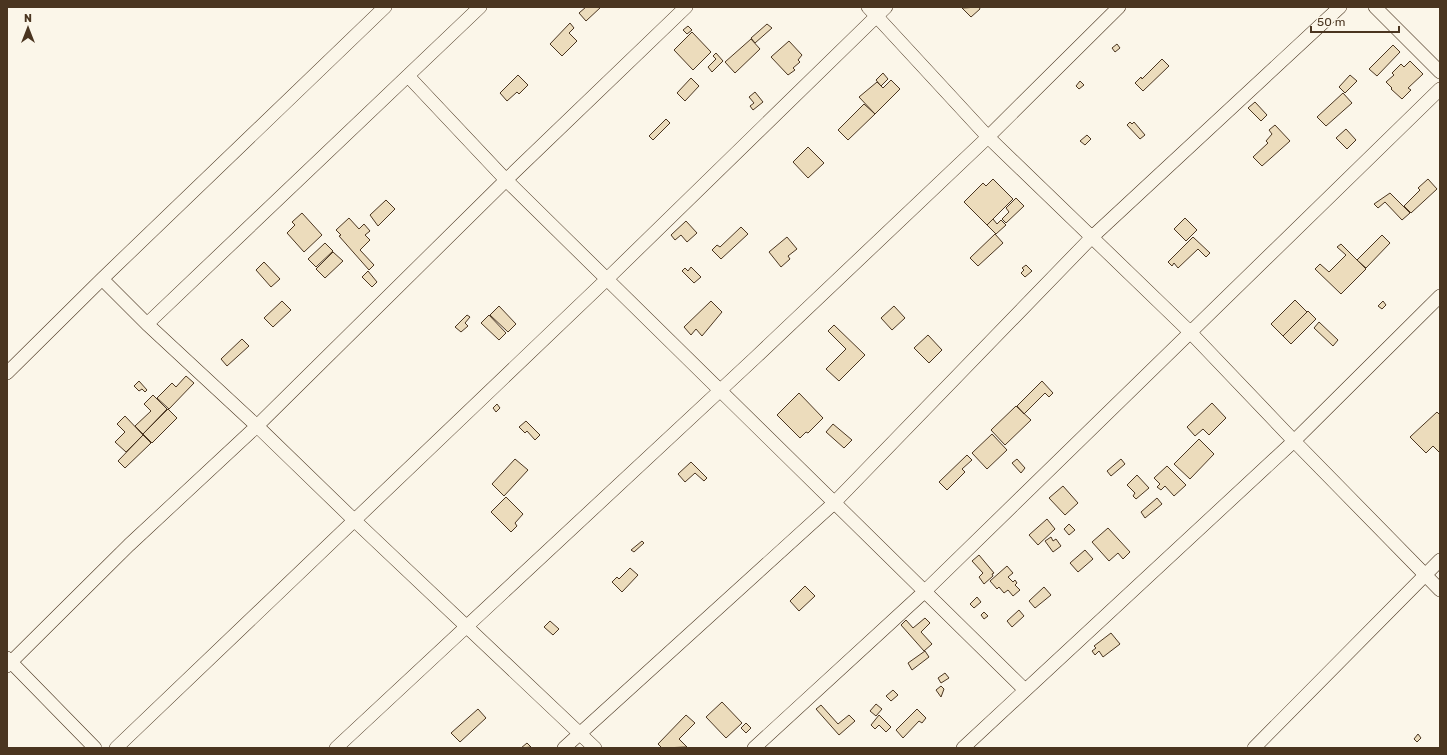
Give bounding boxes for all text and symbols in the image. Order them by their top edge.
north arrow [8,8,48,48]
scale bar [1311,8,1399,34]
text: N [24,12,32,25]
text: 50 m [1317,15,1345,29]

